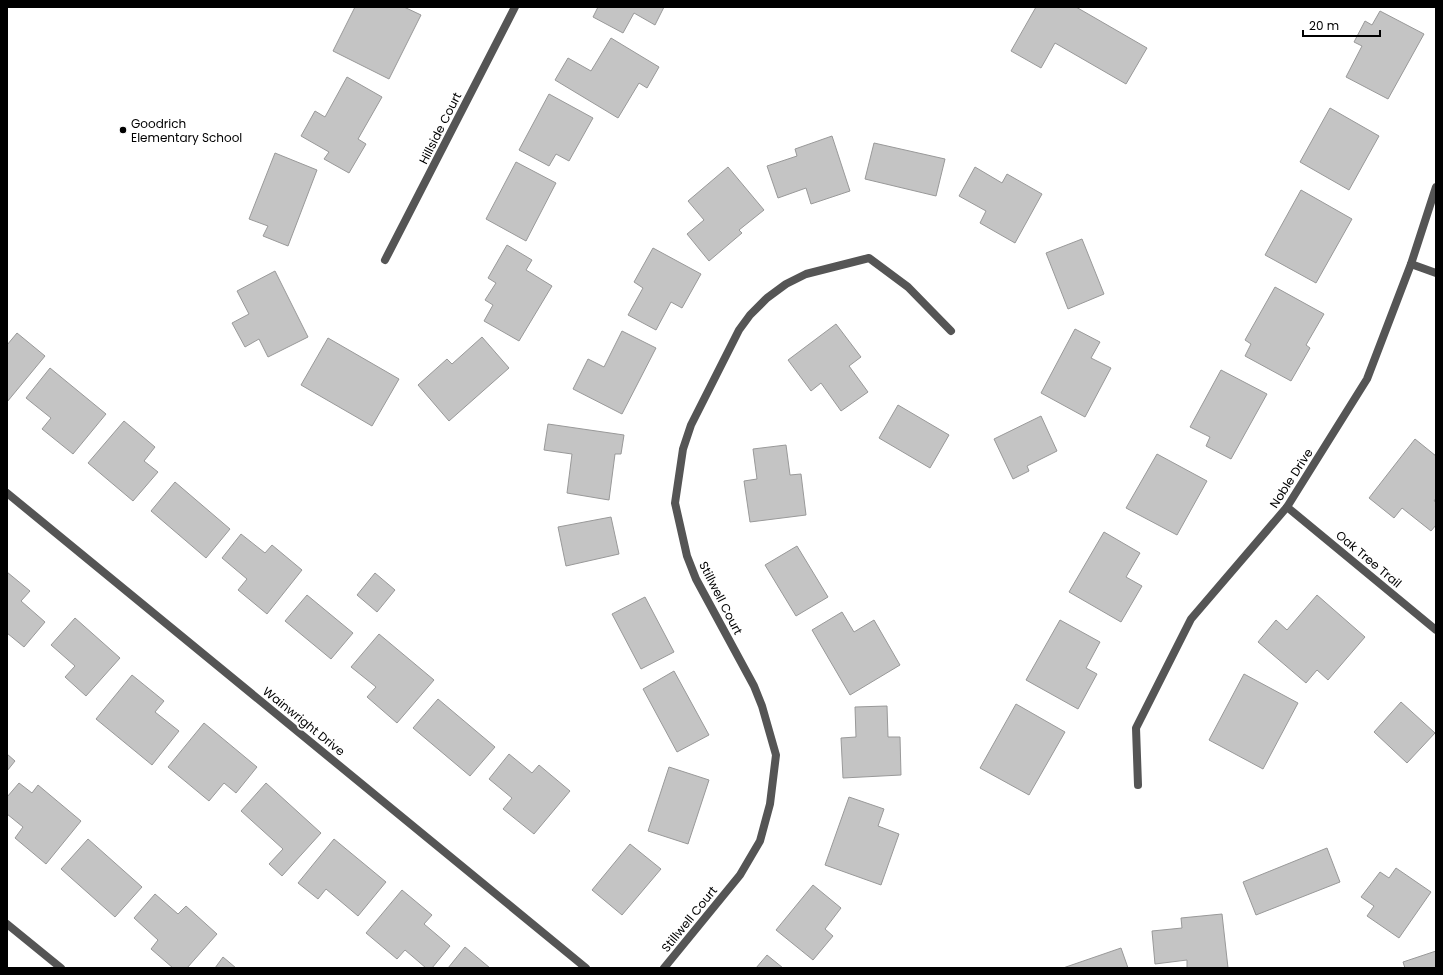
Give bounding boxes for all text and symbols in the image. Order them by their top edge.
scale bar [1303,12,1380,38]
text: 20 m [1309,17,1339,34]
street label: Hillside Court [415,89,465,167]
place label: Goodrich Elementary School [131,115,242,146]
marker: Goodrich Elementary School [118,125,128,135]
street label: Noble Drive [1265,445,1317,511]
street label: Oak Tree Trail [1333,526,1406,592]
street label: Stillwell Court [695,558,747,638]
street label: Wainwright Drive [259,683,349,759]
street label: Stillwell Court [657,883,721,955]

